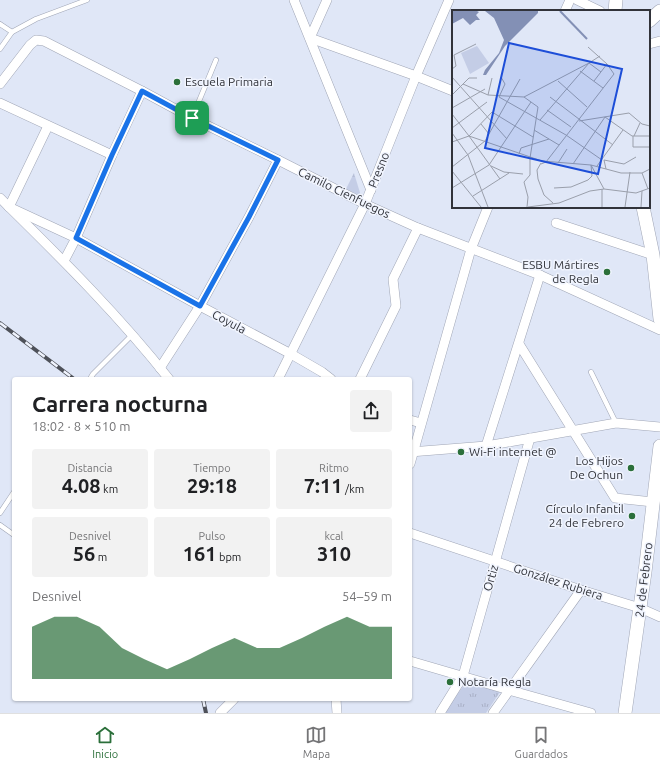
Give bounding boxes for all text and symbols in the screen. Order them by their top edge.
inset map [452,10,650,208]
place label: Escuela Primaria [185,75,273,88]
marker: Escuela Primaria [172,77,182,87]
pin [175,101,209,135]
icon: arrive [181,107,203,129]
street label: Presno [366,150,392,190]
street label: Camilo Cienfuegos [296,165,392,220]
place label: ESBU Mártires de Regla [522,258,599,285]
marker: ESBU Mártires de Regla [602,267,612,277]
street label: Coyula [210,307,248,336]
button: share [350,390,392,432]
text: Carrera nocturna [32,391,208,416]
text: 18:02 · 8 × 510 m [32,419,131,433]
place label: Wi-Fi internet @ [469,445,557,458]
marker: Wi-Fi internet @ [456,447,466,457]
place label: Los Hijos De Ochun [570,454,623,481]
text: Distancia [68,462,112,474]
text: Tiempo [193,462,231,474]
text: Ritmo [319,462,349,474]
marker: Los Hijos De Ochun [626,463,636,473]
text: 4.08 [62,474,101,497]
text: 29:18 [187,474,237,497]
text: 7:11 [304,474,343,497]
text: km [101,483,118,495]
text: /km [343,483,364,495]
place label: Círculo Infantil 24 de Febrero [546,502,624,529]
marker: Círculo Infantil 24 de Febrero [627,511,637,521]
text: Desnivel [69,530,111,542]
text: Pulso [199,530,225,542]
text: kcal [325,530,344,542]
text: 56 [73,542,95,565]
text: 161 [183,542,216,565]
text: 310 [317,542,351,565]
street label: 24 de Febrero [632,542,655,618]
text: m [95,551,107,563]
text: bpm [216,551,241,563]
street label: González Rubiera [512,561,604,602]
street label: Ortiz [481,563,501,593]
text: Desnivel [32,589,81,603]
text: 54–59 m [342,589,392,603]
place label: Notaría Regla [458,675,531,688]
marker: Notaría Regla [445,677,455,687]
tab: Inicio [92,724,118,760]
tab: Mapa [303,724,330,760]
tab: Guardados [515,724,568,760]

